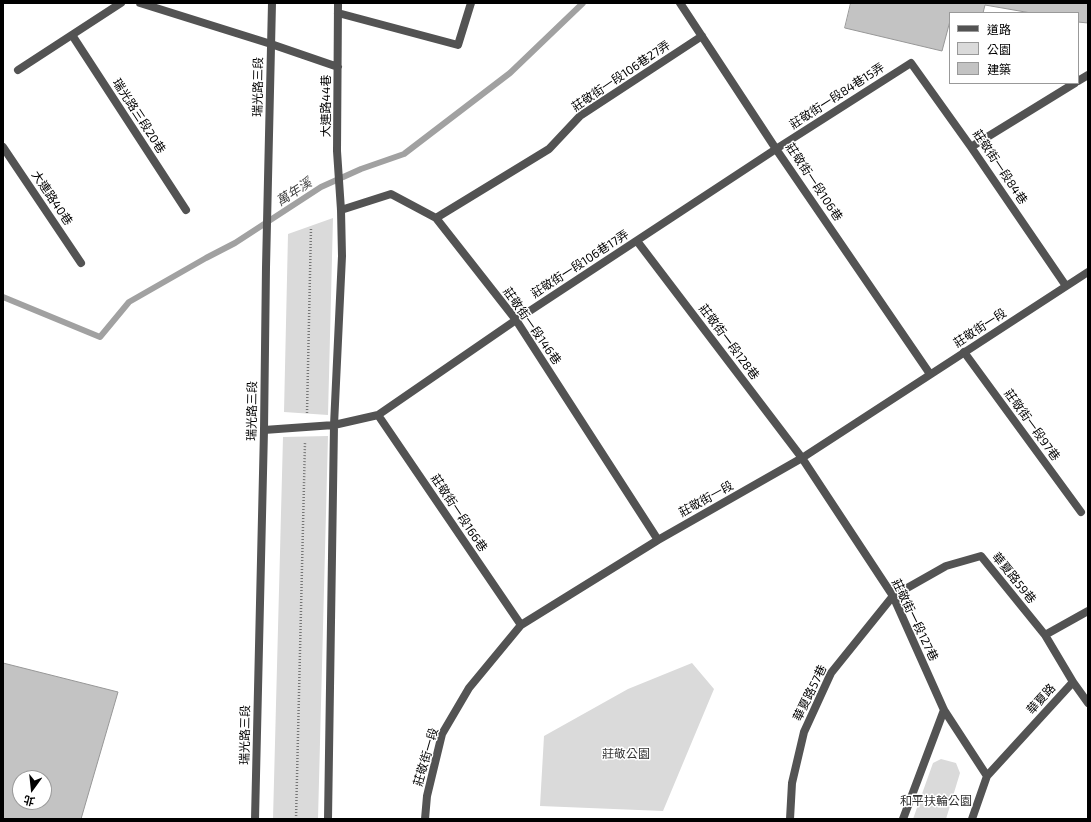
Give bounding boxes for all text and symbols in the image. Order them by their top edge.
legend [949,12,1079,84]
text: 道路 [987,22,1011,36]
street label: 莊敬街一段106巷27弄 [569,38,673,114]
text: 公園 [987,42,1011,56]
street label: 瑞光路三段 [250,57,266,117]
street label: 莊敬街一段84巷15弄 [787,60,887,132]
text: 建築 [987,62,1011,76]
street label: 大連路44巷 [319,75,333,137]
street label: 瑞光路三段20巷 [110,76,168,156]
street label: 莊敬街一段84巷 [970,127,1030,207]
street label: 莊敬街一段106巷 [783,140,845,224]
street label: 大連路40巷 [29,168,75,228]
water label: 萬年溪 [273,175,315,209]
street label: 莊敬街一段106巷17弄 [528,227,632,301]
street label: 莊敬街一段146巷 [500,285,564,367]
street label: 莊敬街一段128巷 [696,301,762,383]
street label: 莊敬街一段 [951,306,1009,350]
street label: 瑞光路三段 [244,381,260,441]
street label: 莊敬街一段97巷 [1001,386,1063,464]
street label: 莊敬街一段166巷 [428,471,490,555]
street label: 莊敬街一段 [676,478,736,520]
street label: 華夏路59巷 [989,550,1039,606]
street label: 莊敬街一段127巷 [889,577,941,663]
street label: 華夏路57巷 [790,663,830,723]
street label: 華夏路 [1024,681,1058,717]
street label: 瑞光路三段 [237,705,253,765]
street label: 莊敬街一段 [411,726,441,788]
park label: 莊敬公園 [602,747,650,761]
north arrow [12,770,52,810]
text: 北 [22,793,36,809]
park label: 和平扶輪公園 [900,794,972,808]

